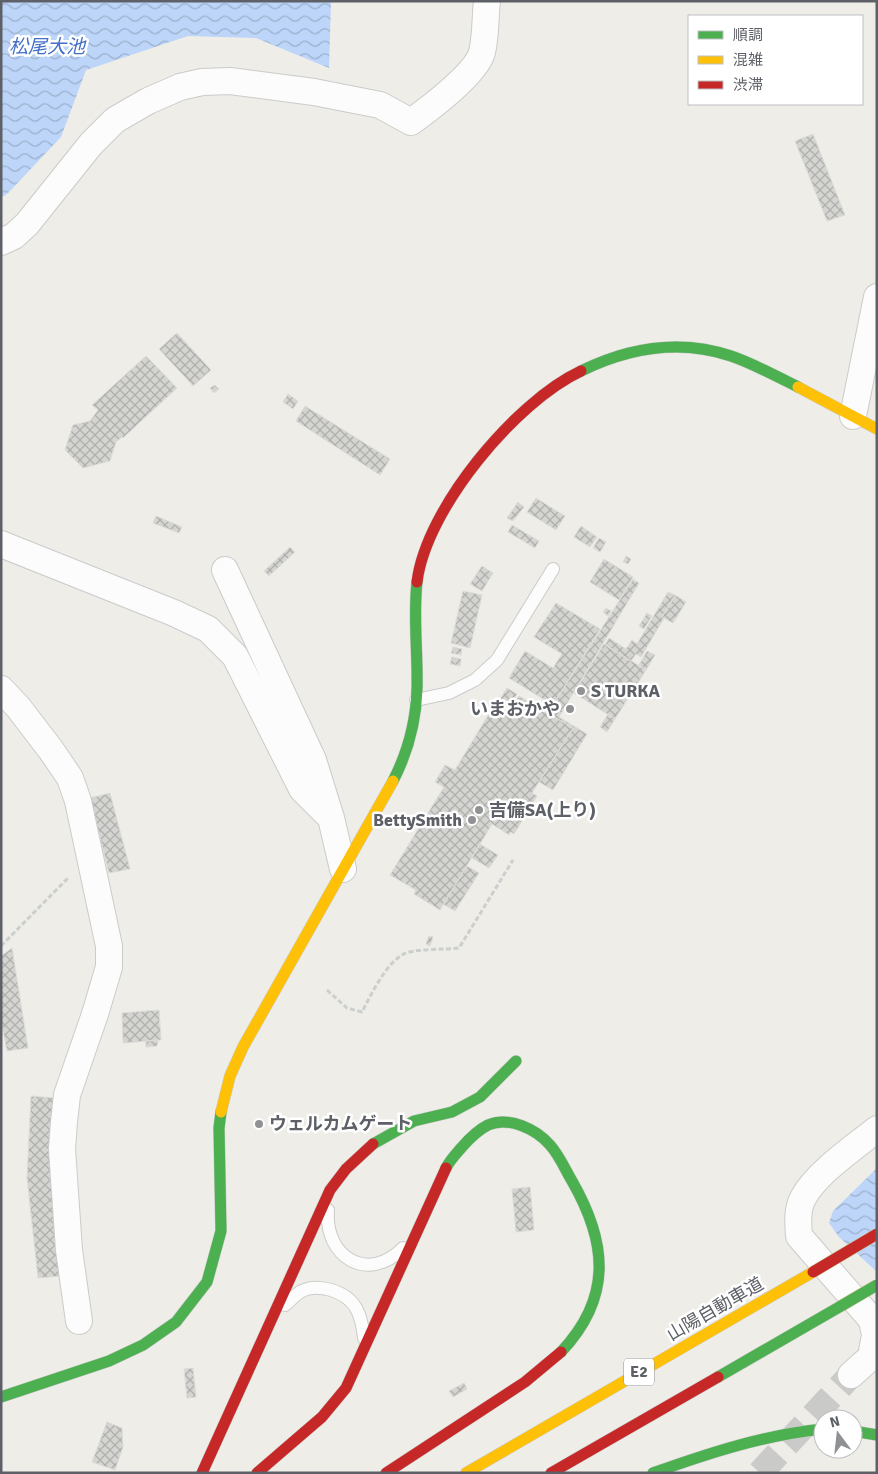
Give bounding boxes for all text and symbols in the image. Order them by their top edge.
legend [688,15,863,105]
text: 順調 [733,26,763,44]
water label: 松尾大池 [9,35,87,59]
text: 混雑 [733,51,763,69]
text: 渋滞 [733,76,763,94]
place label: S TURKA [591,680,661,702]
marker: S TURKA [575,685,587,697]
place label: いまおかや [470,698,560,720]
marker: いまおかや [564,703,576,715]
place label: 吉備SA(上り) [489,799,596,821]
marker: 吉備SA(上り) [473,804,485,816]
place label: BettySmith [373,809,462,831]
marker: BettySmith [466,814,478,826]
place label: ウェルカムゲート [269,1113,412,1135]
marker: ウェルカムゲート [253,1118,265,1130]
street label: 山陽自動車道 [663,1272,767,1346]
road number: E2 [624,1358,654,1385]
north arrow [813,1409,863,1459]
text: N [828,1412,842,1431]

